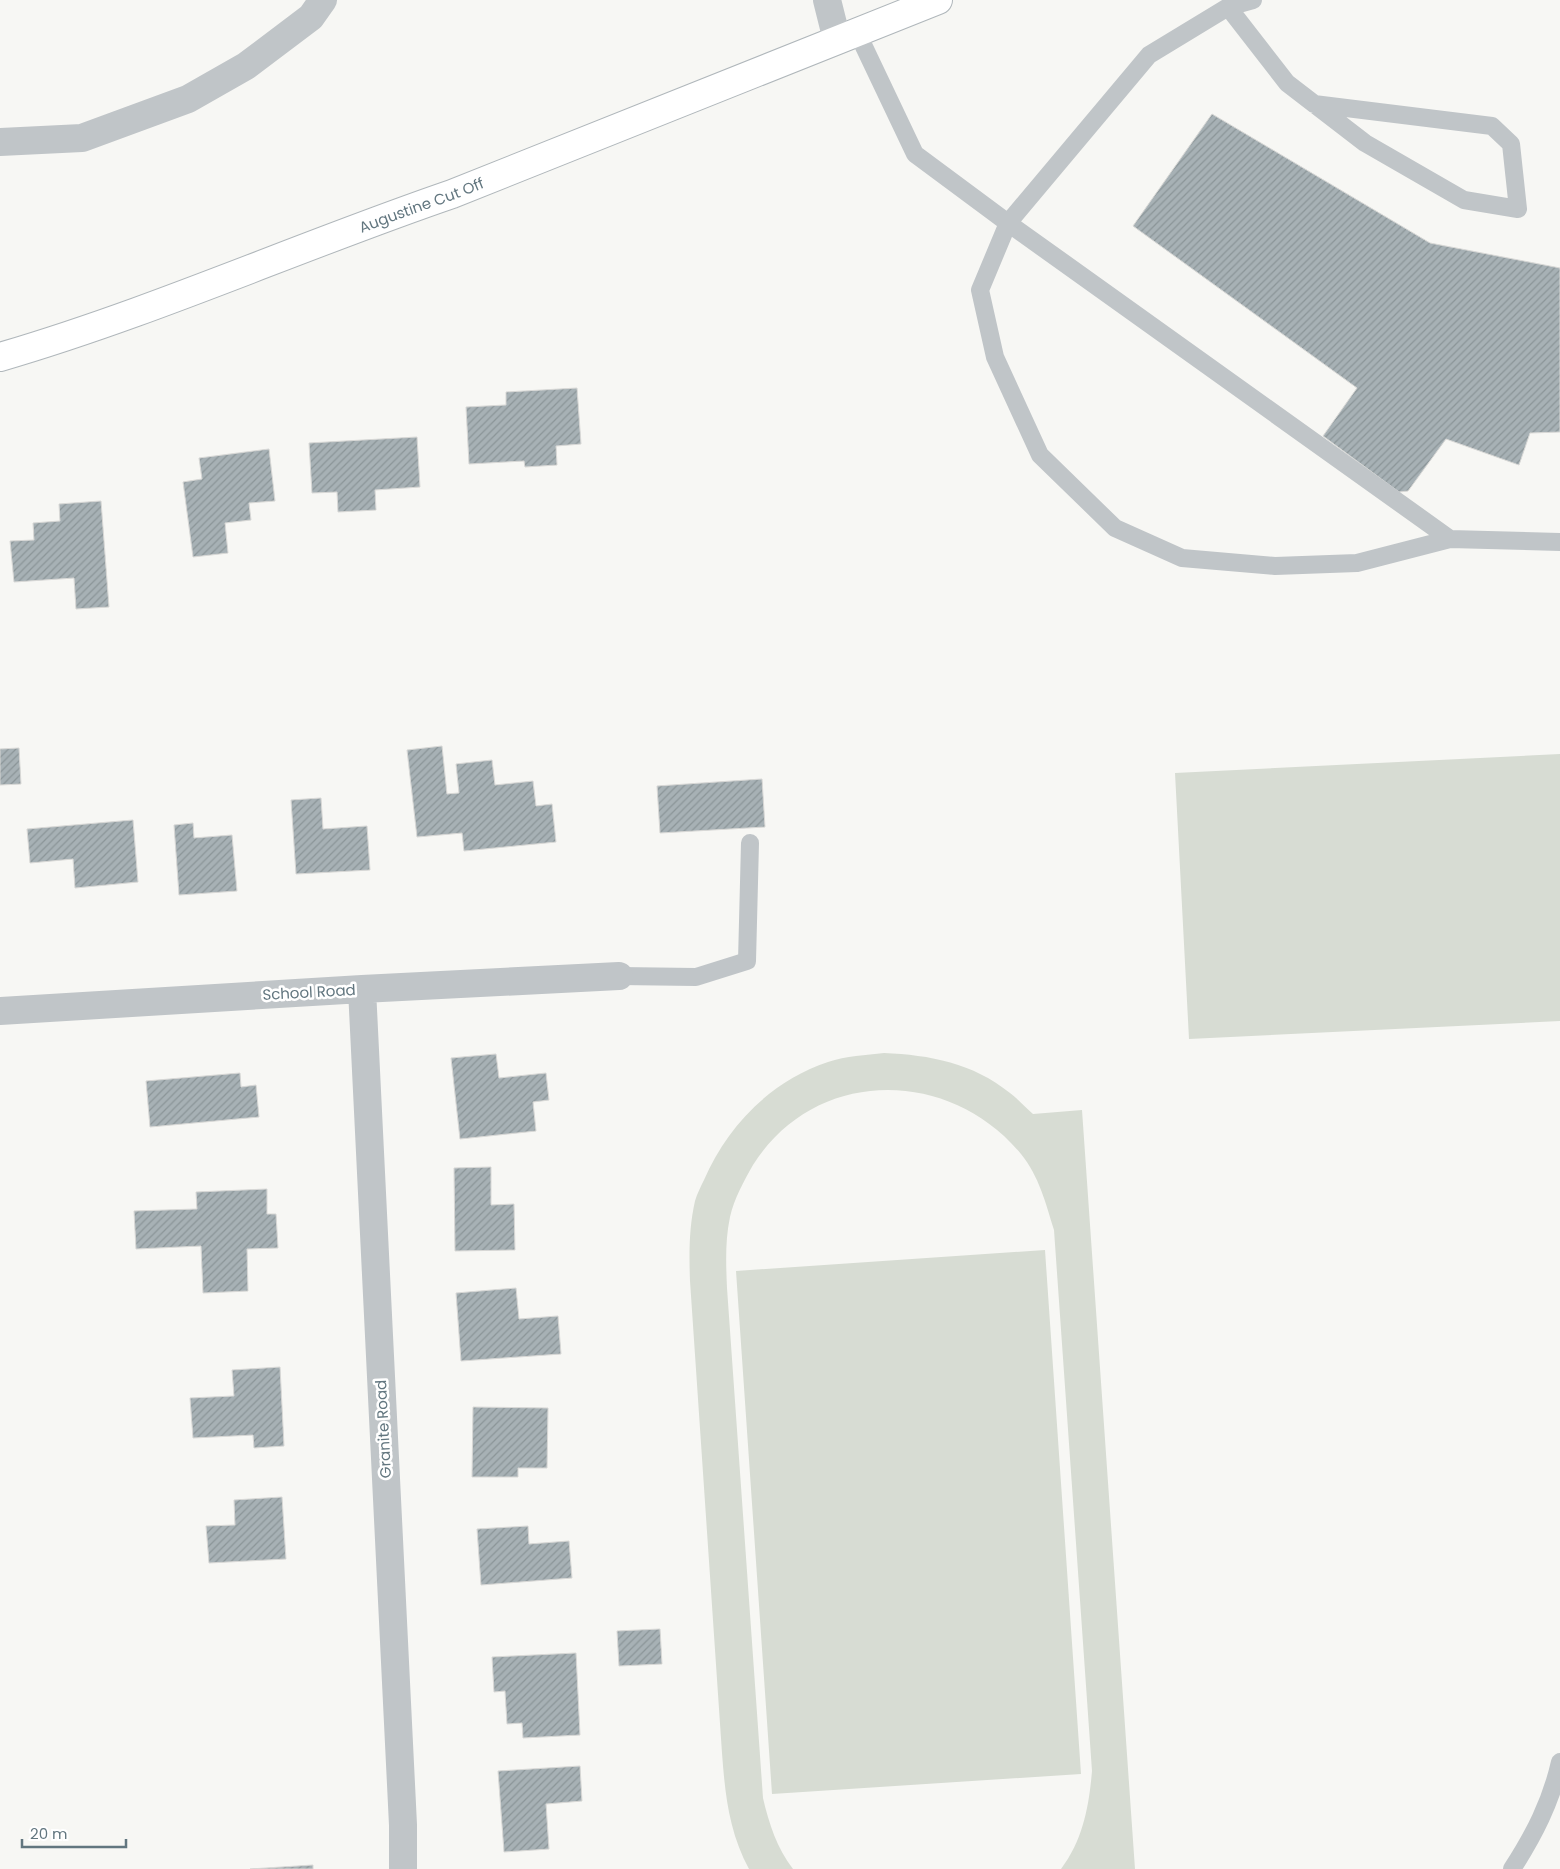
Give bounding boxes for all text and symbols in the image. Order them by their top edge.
street label: Augustine Cut Off [356,172,487,237]
street label: School Road [262,979,356,1005]
street label: Granite Road [370,1379,396,1479]
scale bar [22,1816,126,1848]
text: 20 m [30,1823,68,1844]

